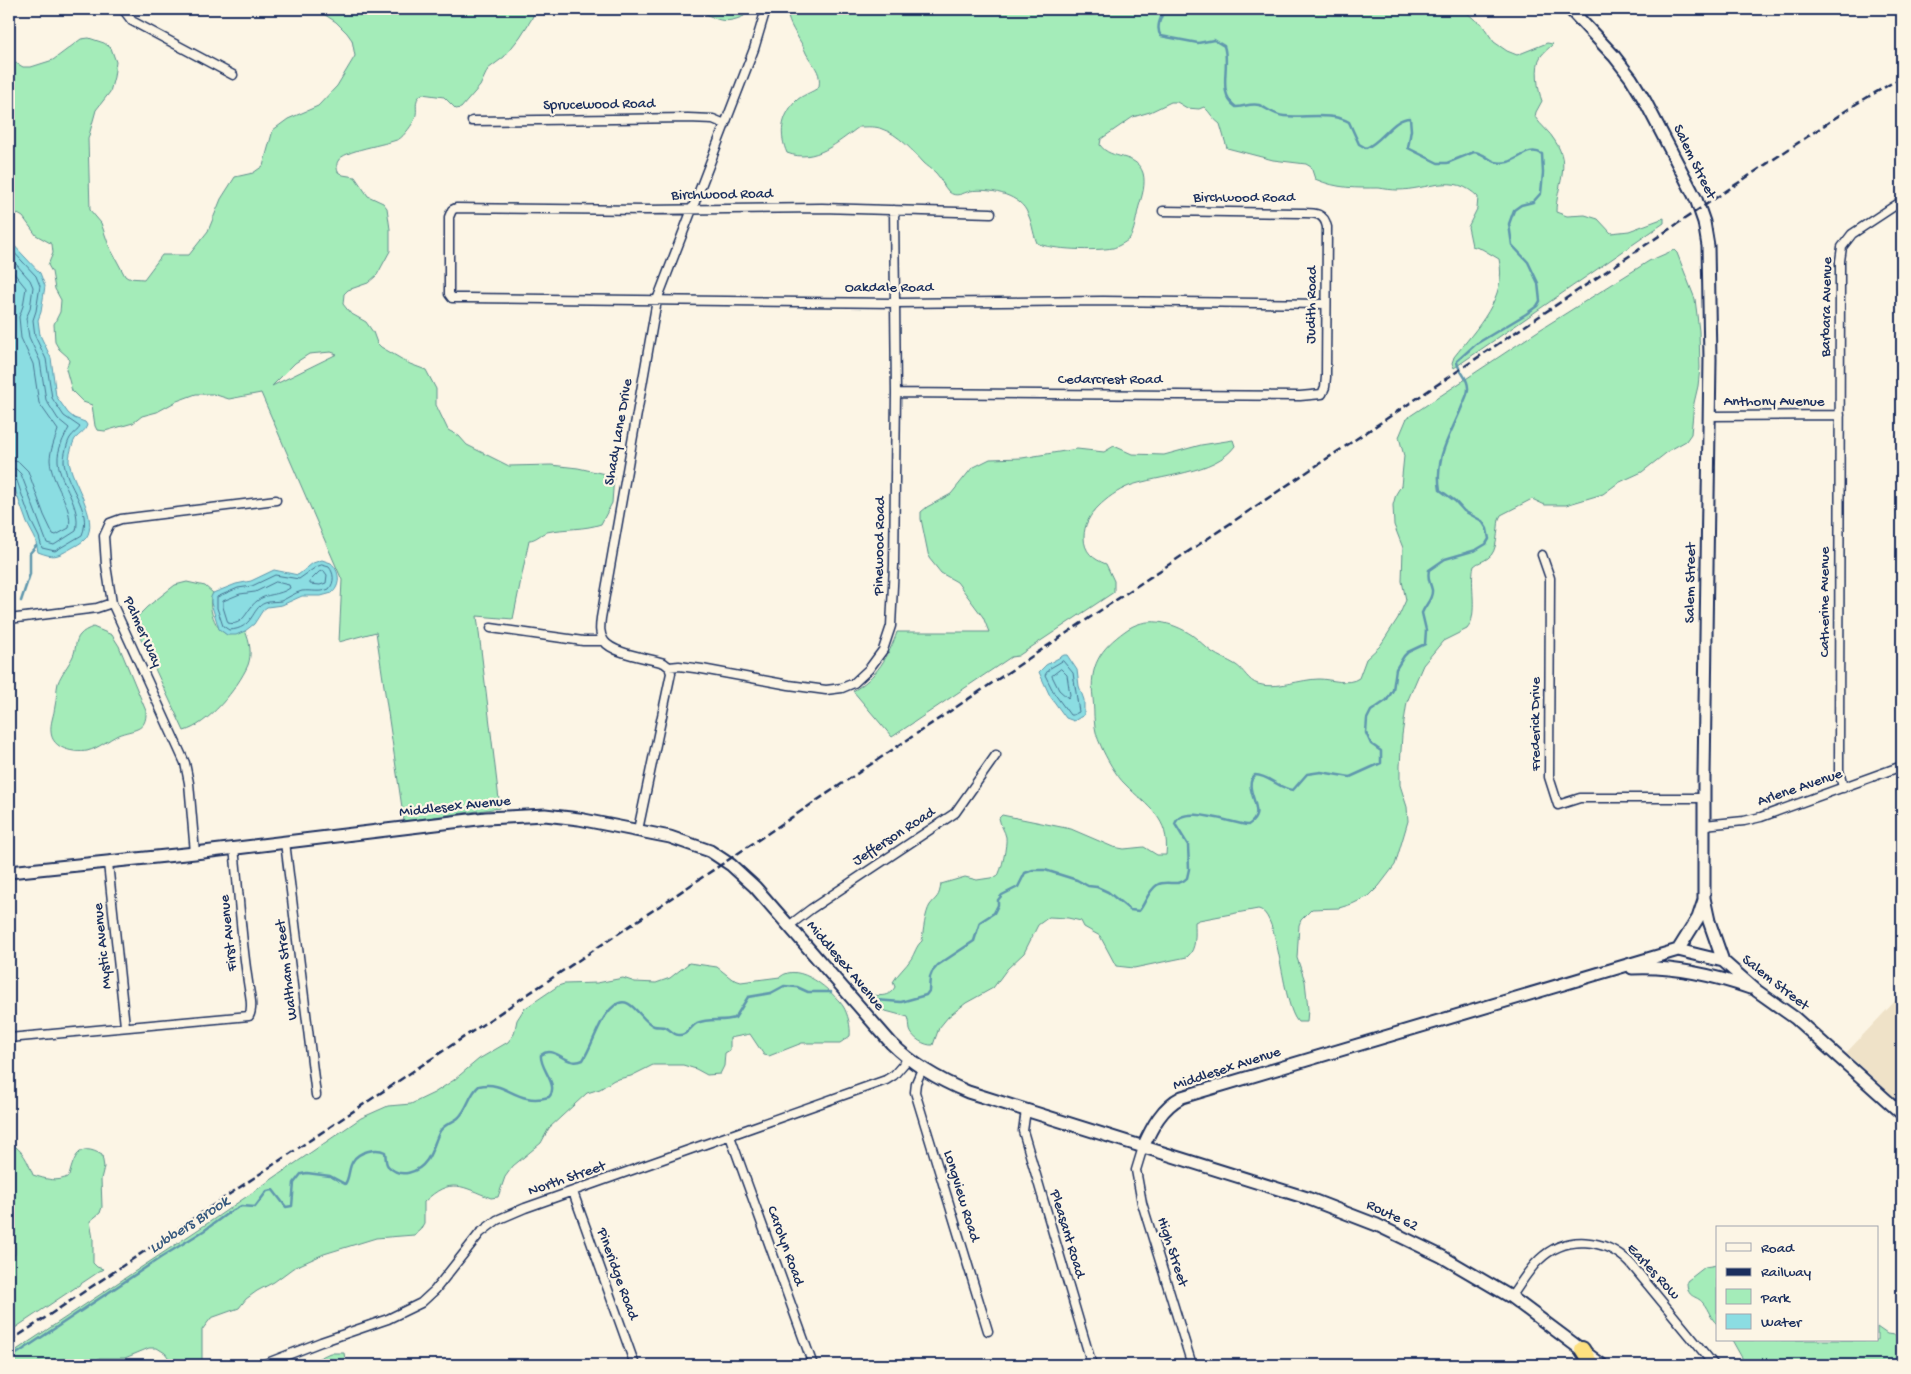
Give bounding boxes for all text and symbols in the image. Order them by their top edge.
street label: Sprucewood Road [543,95,656,115]
street label: Salem Street [1668,122,1721,204]
street label: Birchwood Road [670,185,774,205]
street label: Birchwood Road [1192,189,1296,207]
street label: Barbara Avenue [1817,257,1837,358]
street label: Judith Road [1302,265,1322,344]
street label: Oakdale Road [845,279,934,297]
street label: Cedarcrest Road [1058,371,1163,389]
street label: Shady Lane Drive [601,377,637,487]
street label: Anthony Avenue [1723,393,1825,411]
street label: Pinewood Road [870,495,890,597]
street label: Salem Street [1681,541,1701,623]
street label: Catherine Avenue [1816,547,1834,657]
street label: Palmer Way [118,593,166,671]
street label: Frederick Drive [1527,677,1545,772]
street label: Arlene Avenue [1755,765,1845,811]
street label: Middlesex Avenue [398,792,512,822]
street label: Jefferson Road [849,803,940,870]
street label: First Avenue [216,894,242,973]
street label: Mystic Avenue [90,902,116,990]
street label: Waltham Street [272,917,302,1021]
street label: Middlesex Avenue [802,917,888,1015]
street label: Salem Street [1738,951,1814,1016]
street label: Middlesex Avenue [1171,1043,1283,1095]
street label: Longview Road [939,1148,984,1245]
street label: North Street [526,1157,610,1201]
street label: Pleasant Road [1045,1187,1089,1281]
water label: Lubbers Brook [146,1192,235,1259]
street label: Route 62 [1363,1196,1421,1236]
street label: Carolyn Road [762,1204,808,1290]
street label: High Street [1152,1215,1192,1291]
street label: Pineridge Road [592,1225,642,1323]
legend [1716,1226,1878,1342]
street label: Earles Row [1622,1240,1684,1304]
text: Road [1761,1240,1795,1258]
text: Railway [1761,1264,1812,1282]
text: Park [1760,1290,1791,1308]
text: Water [1761,1314,1803,1332]

